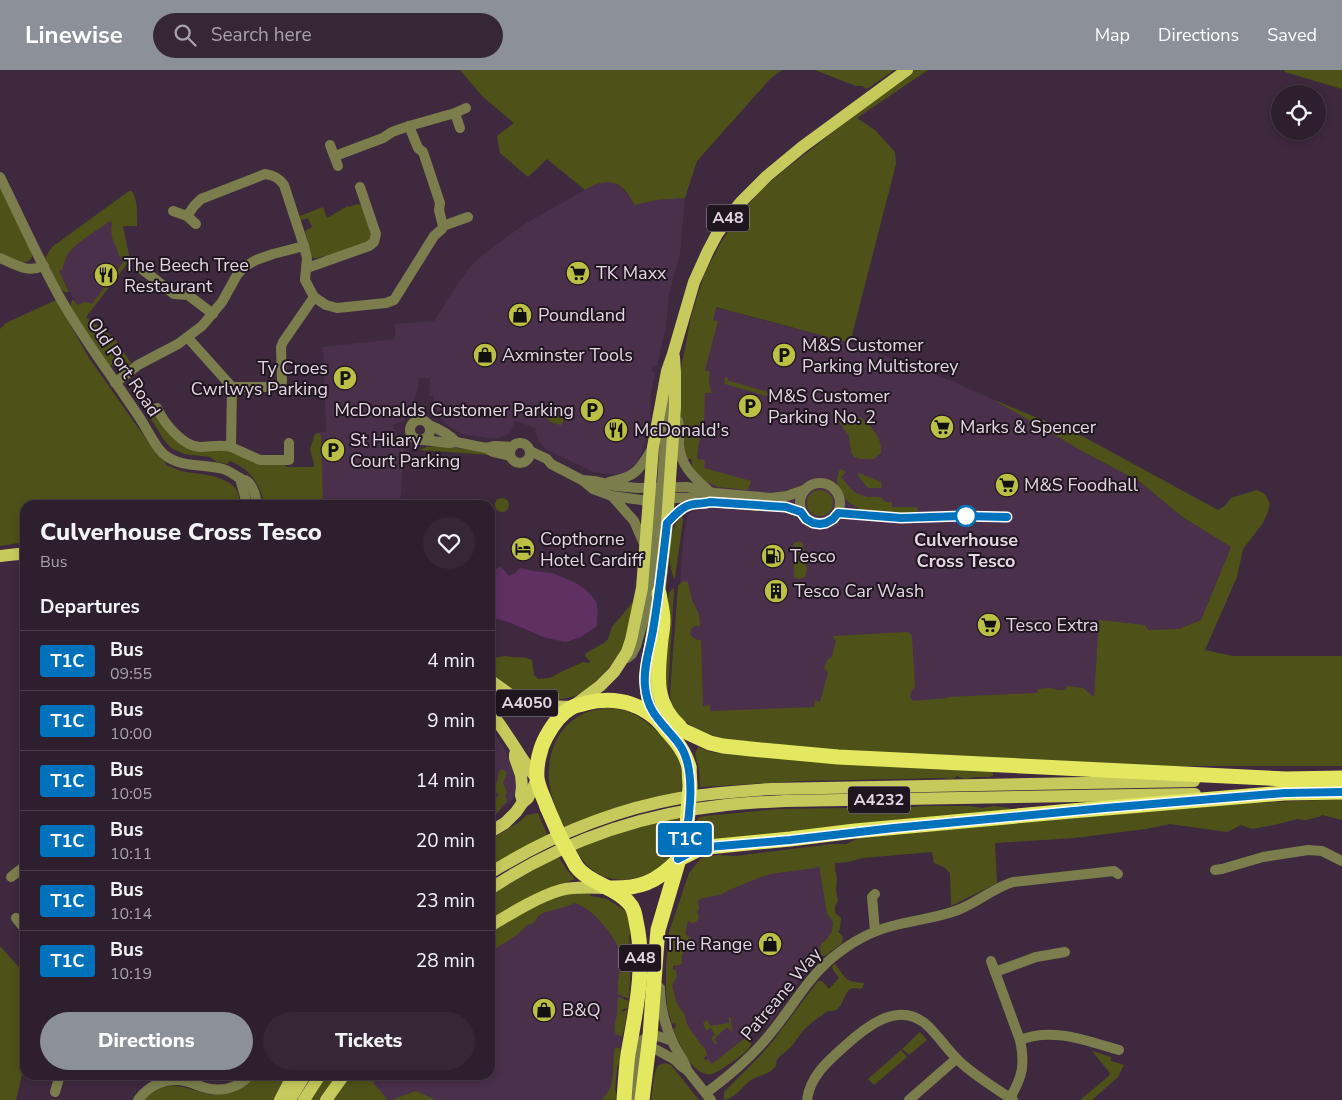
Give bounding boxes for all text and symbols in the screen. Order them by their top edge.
search box [153,13,503,58]
text: Linewise [25,19,123,51]
icon: search [171,21,199,49]
text: Search here [211,22,312,48]
text: Map [1095,23,1130,47]
text: Directions [1158,23,1239,47]
text: Saved [1267,23,1317,47]
map controls [1271,85,1326,140]
button: locate [1271,85,1326,140]
road number: A48 [707,204,749,232]
place label: The Beech Tree Restaurant [124,253,249,298]
supermarket icon: TK Maxx [565,260,591,286]
place label: TK Maxx [596,261,667,285]
restaurant icon: The Beech Tree Restaurant [93,262,119,288]
shop icon: Poundland [507,302,533,328]
place label: Poundland [538,303,625,327]
street label: Old Port Road [82,313,166,421]
place label: M&S Customer Parking Multistorey [802,333,959,378]
shop icon: Axminster Tools [472,342,498,368]
parking icon: M&S Customer Parking Multistorey [771,342,797,368]
place label: Axminster Tools [502,343,633,367]
place label: Ty Croes Cwrlwys Parking [191,356,328,401]
parking icon: Ty Croes Cwrlwys Parking [332,365,358,391]
place label: M&S Customer Parking No. 2 [768,384,890,429]
parking icon: M&S Customer Parking No. 2 [737,393,763,419]
parking icon: McDonalds Customer Parking [579,397,605,423]
place label: McDonalds Customer Parking [334,398,574,422]
supermarket icon: Marks & Spencer [929,414,955,440]
place label: Marks & Spencer [960,415,1097,439]
restaurant icon: McDonald's [603,417,629,443]
place label: McDonald's [634,418,729,442]
place label: St Hilary Court Parking [350,428,460,473]
parking icon: St Hilary Court Parking [320,437,346,463]
supermarket icon: M&S Foodhall [994,472,1020,498]
place label: M&S Foodhall [1024,473,1139,497]
marker: Culverhouse Cross Tesco [955,505,977,527]
text: Culverhouse Cross Tesco [40,516,322,548]
button: heart [423,517,475,569]
place label: Copthorne Hotel Cardiff [540,527,644,572]
place label: Culverhouse Cross Tesco [914,528,1018,573]
hotel icon: Copthorne Hotel Cardiff [510,536,536,562]
fuel station icon: Tesco [760,543,786,569]
place label: Tesco [790,544,836,568]
text: Bus [40,551,68,573]
building icon: Tesco Car Wash [763,578,789,604]
place label: Tesco Car Wash [794,579,924,603]
text: Departures [40,594,140,620]
supermarket icon: Tesco Extra [976,612,1002,638]
place label: Tesco Extra [1006,613,1099,637]
text: Bus [110,637,143,663]
text: 4 min [427,648,475,674]
text: T1C [50,649,85,673]
text: 09:55 [110,663,152,685]
road number: A4050 [496,690,558,716]
text: Bus [110,697,143,723]
text: 9 min [427,708,475,734]
text: T1C [50,709,85,733]
text: 10:00 [110,723,152,745]
text: Bus [110,757,143,783]
text: 14 min [416,768,475,794]
text: T1C [50,769,85,793]
text: 10:05 [110,783,152,805]
road number: A4232 [848,786,910,814]
text: Bus [110,817,143,843]
line badge: T1C [656,823,714,855]
text: T1C [668,827,702,851]
text: 20 min [416,828,475,854]
text: T1C [50,829,85,853]
text: 10:11 [110,843,152,865]
text: Bus [110,877,143,903]
text: 23 min [416,888,475,914]
text: T1C [50,889,85,913]
text: 10:14 [110,903,152,925]
shop icon: The Range [757,931,783,957]
place label: The Range [665,932,752,956]
text: Bus [110,937,143,963]
street label: Patreane Way [735,942,827,1045]
road number: A48 [619,944,661,971]
text: 28 min [416,948,475,974]
text: T1C [50,949,85,973]
text: 10:19 [110,963,152,985]
shop icon: B&Q [531,997,557,1023]
place label: B&Q [562,998,600,1022]
button: Directions [40,1012,253,1070]
button: Tickets [263,1012,475,1070]

